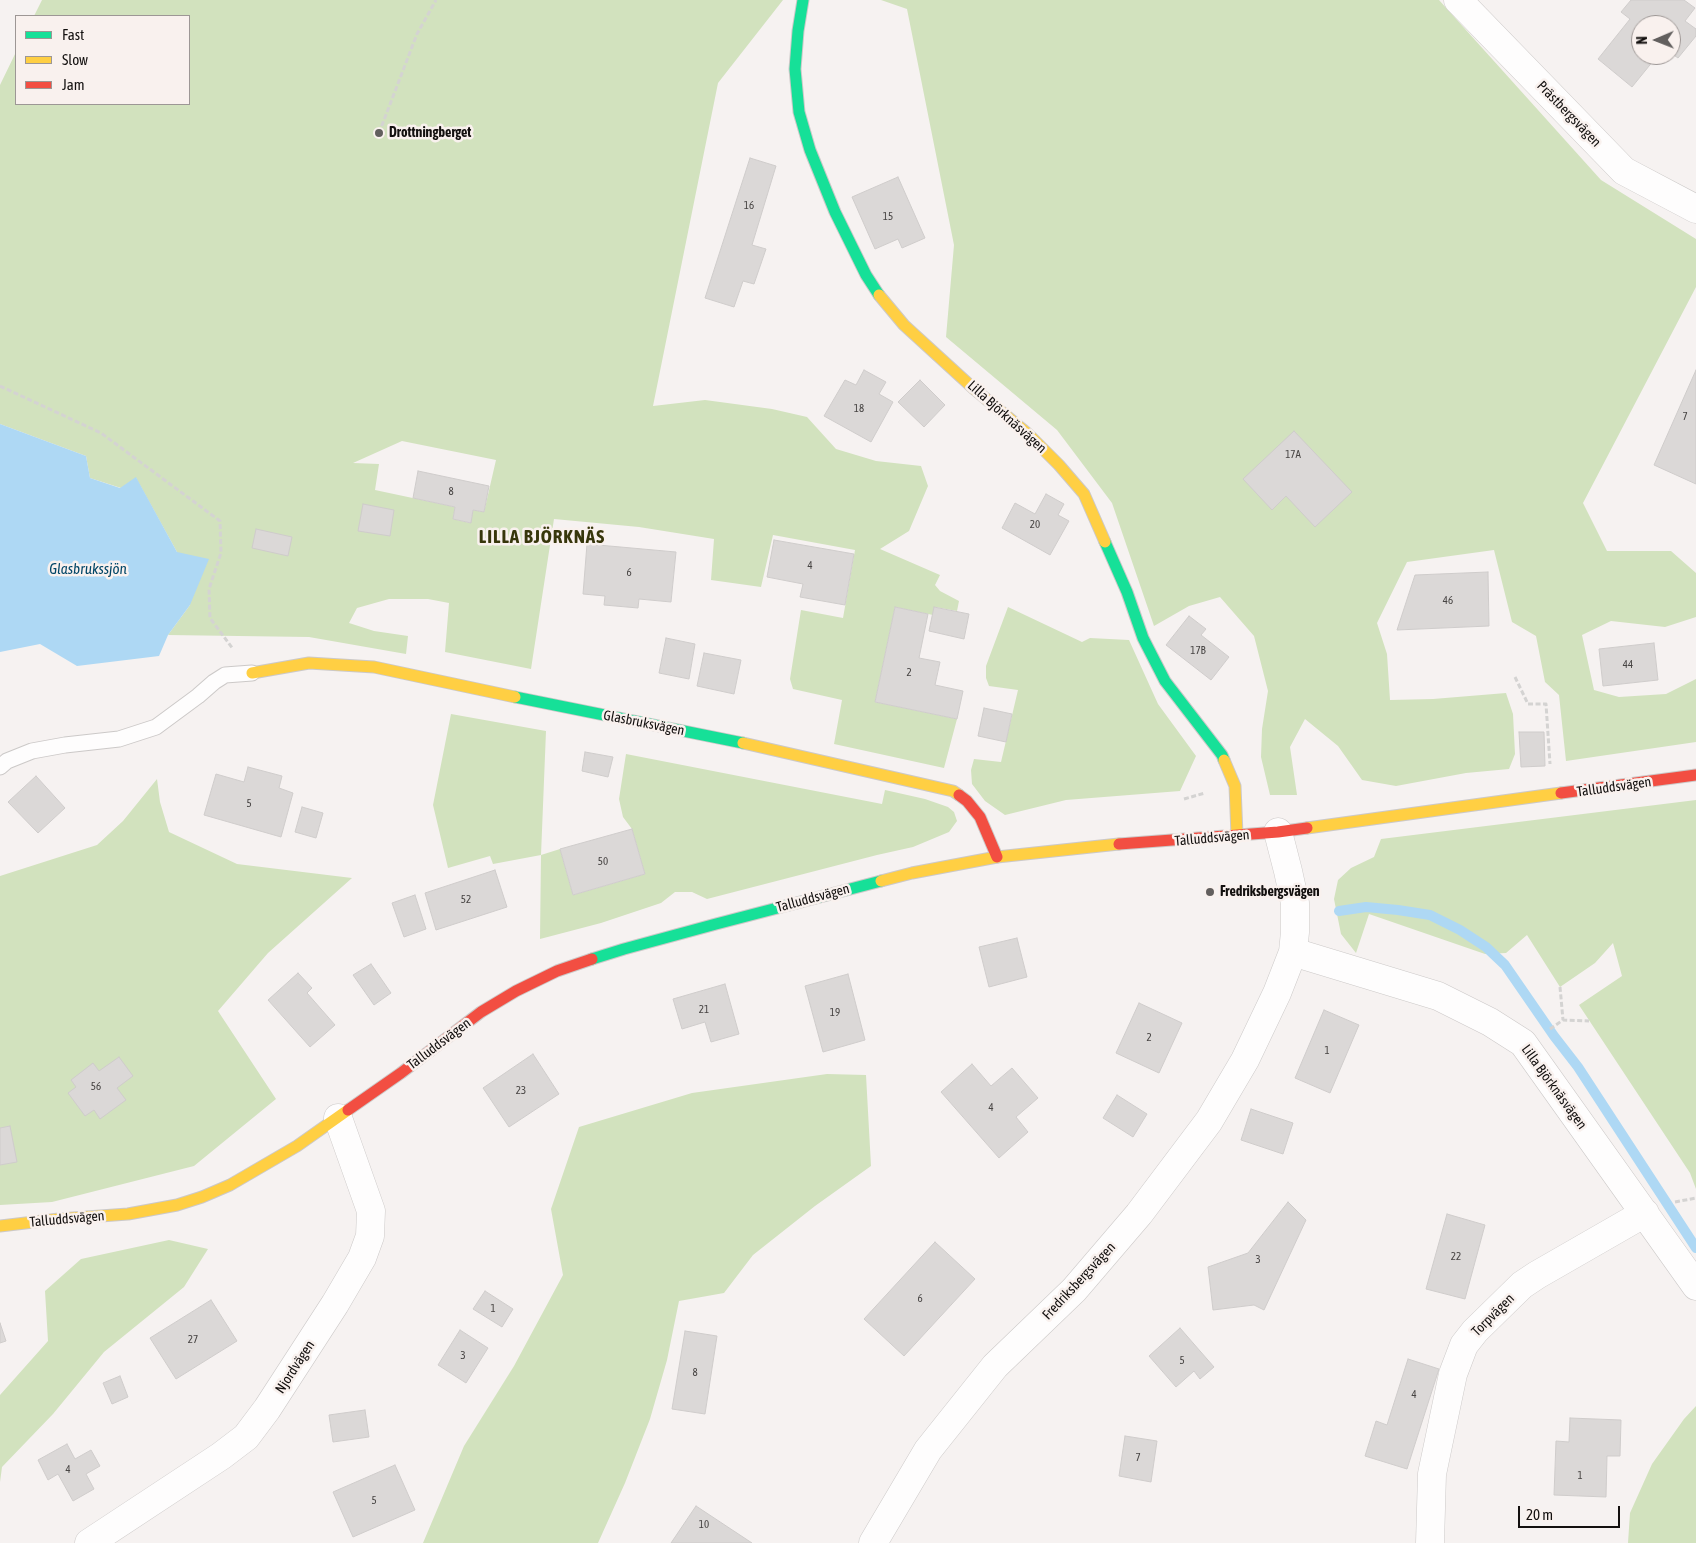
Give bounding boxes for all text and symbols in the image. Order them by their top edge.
legend [15,15,190,105]
north arrow [1631,15,1681,65]
text: Fast [62,26,84,43]
text: N [1634,36,1650,45]
text: Slow [62,51,88,68]
text: Jam [62,76,85,93]
street label: Prästbergsvägen [1533,78,1605,150]
place label: Drottningberget [389,125,471,141]
marker: Drottningberget [373,127,385,139]
house number: 16 [744,199,754,213]
house number: 15 [883,210,893,224]
street label: Lilla Björknäsvägen [964,377,1050,457]
house number: 18 [854,402,864,416]
house number: 7 [1682,410,1688,424]
house number: 17A [1285,448,1301,462]
house number: 8 [448,485,454,499]
house number: 20 [1030,518,1040,532]
district label: LILLA BJÖRKNÄS [477,526,607,548]
house number: 4 [807,559,813,573]
water label: Glasbrukssjön [49,560,127,578]
house number: 6 [626,566,632,580]
house number: 46 [1443,594,1453,608]
house number: 17B [1190,644,1206,658]
house number: 44 [1623,658,1633,672]
house number: 2 [906,666,912,680]
street label: Glasbruksvägen [602,707,686,739]
street label: Talluddsvägen [1576,773,1652,801]
house number: 5 [246,797,252,811]
street label: Talluddsvägen [1174,826,1250,850]
house number: 50 [598,855,608,869]
street label: Talluddsvägen [775,880,851,916]
place label: Fredriksbergsvägen [1220,884,1320,900]
marker: Fredriksbergsvägen [1204,886,1216,898]
house number: 52 [461,893,471,907]
house number: 21 [699,1003,709,1017]
house number: 19 [830,1006,840,1020]
street label: Talluddsvägen [404,1015,474,1073]
house number: 2 [1146,1031,1152,1045]
street label: Lilla Björknäsvägen [1518,1041,1590,1133]
house number: 1 [1324,1044,1330,1058]
house number: 56 [91,1080,101,1094]
house number: 23 [516,1084,526,1098]
house number: 4 [988,1101,994,1115]
street label: Talluddsvägen [29,1207,105,1231]
street label: Fredriksbergsvägen [1039,1239,1119,1323]
house number: 22 [1451,1250,1461,1264]
house number: 3 [1255,1253,1261,1267]
street label: Torpvägen [1468,1290,1518,1340]
house number: 6 [917,1292,923,1306]
house number: 1 [490,1302,496,1316]
house number: 27 [188,1333,198,1347]
street label: Njordvägen [272,1337,318,1397]
house number: 3 [460,1349,466,1363]
house number: 5 [1179,1354,1185,1368]
house number: 8 [692,1366,698,1380]
house number: 4 [1411,1388,1417,1402]
house number: 7 [1135,1451,1141,1465]
house number: 4 [65,1463,71,1477]
house number: 1 [1577,1469,1583,1483]
house number: 5 [371,1494,377,1508]
scale bar [1521,1496,1624,1528]
text: 20 m [1526,1506,1553,1523]
house number: 10 [699,1518,709,1532]

